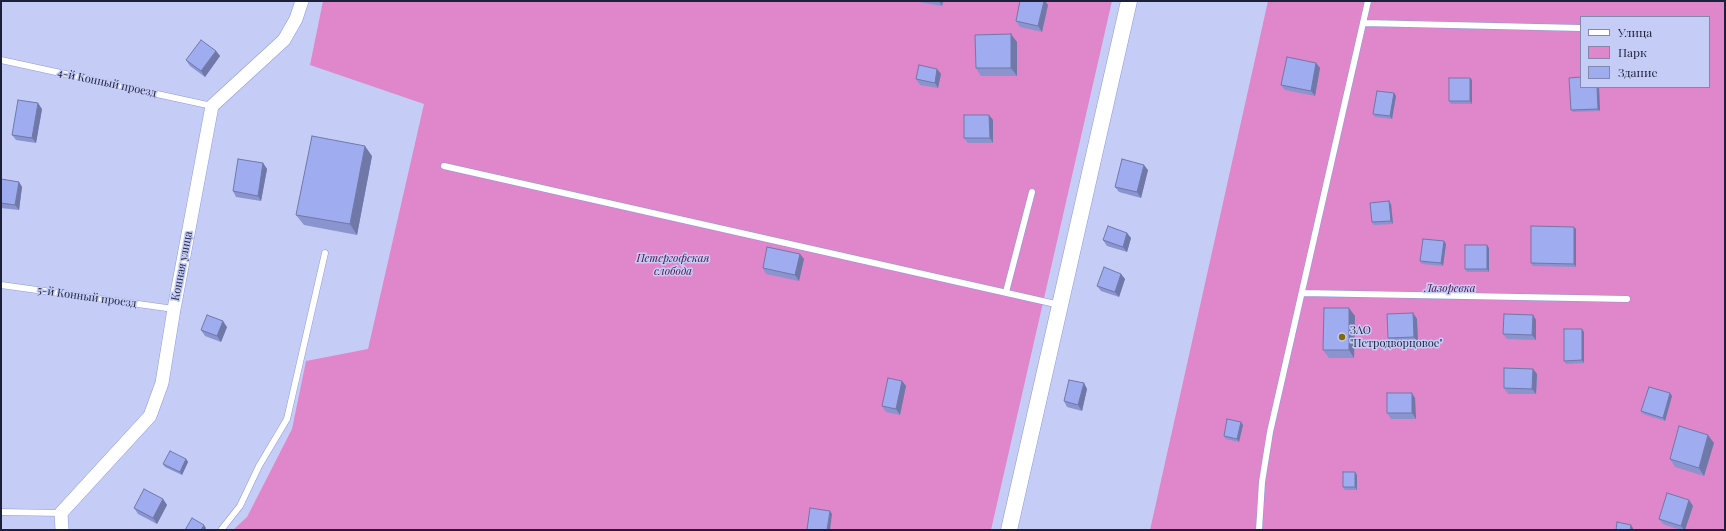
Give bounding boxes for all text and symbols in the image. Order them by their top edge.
legend [1580,16,1710,88]
text: Улица [1618,24,1652,40]
text: Парк [1618,44,1647,60]
text: Здание [1618,64,1658,80]
street label: 4-й Конный проезд [56,66,158,100]
street label: Конная улица [169,230,195,302]
park label: Петергофская слобода [637,252,709,278]
park label: Лазоревка [1424,282,1476,296]
street label: 5-й Конный проезд [37,284,137,310]
place label: ЗАО "Петродворцовое" [1350,324,1443,350]
marker: ЗАО "Петродворцовое" [1337,332,1347,342]

